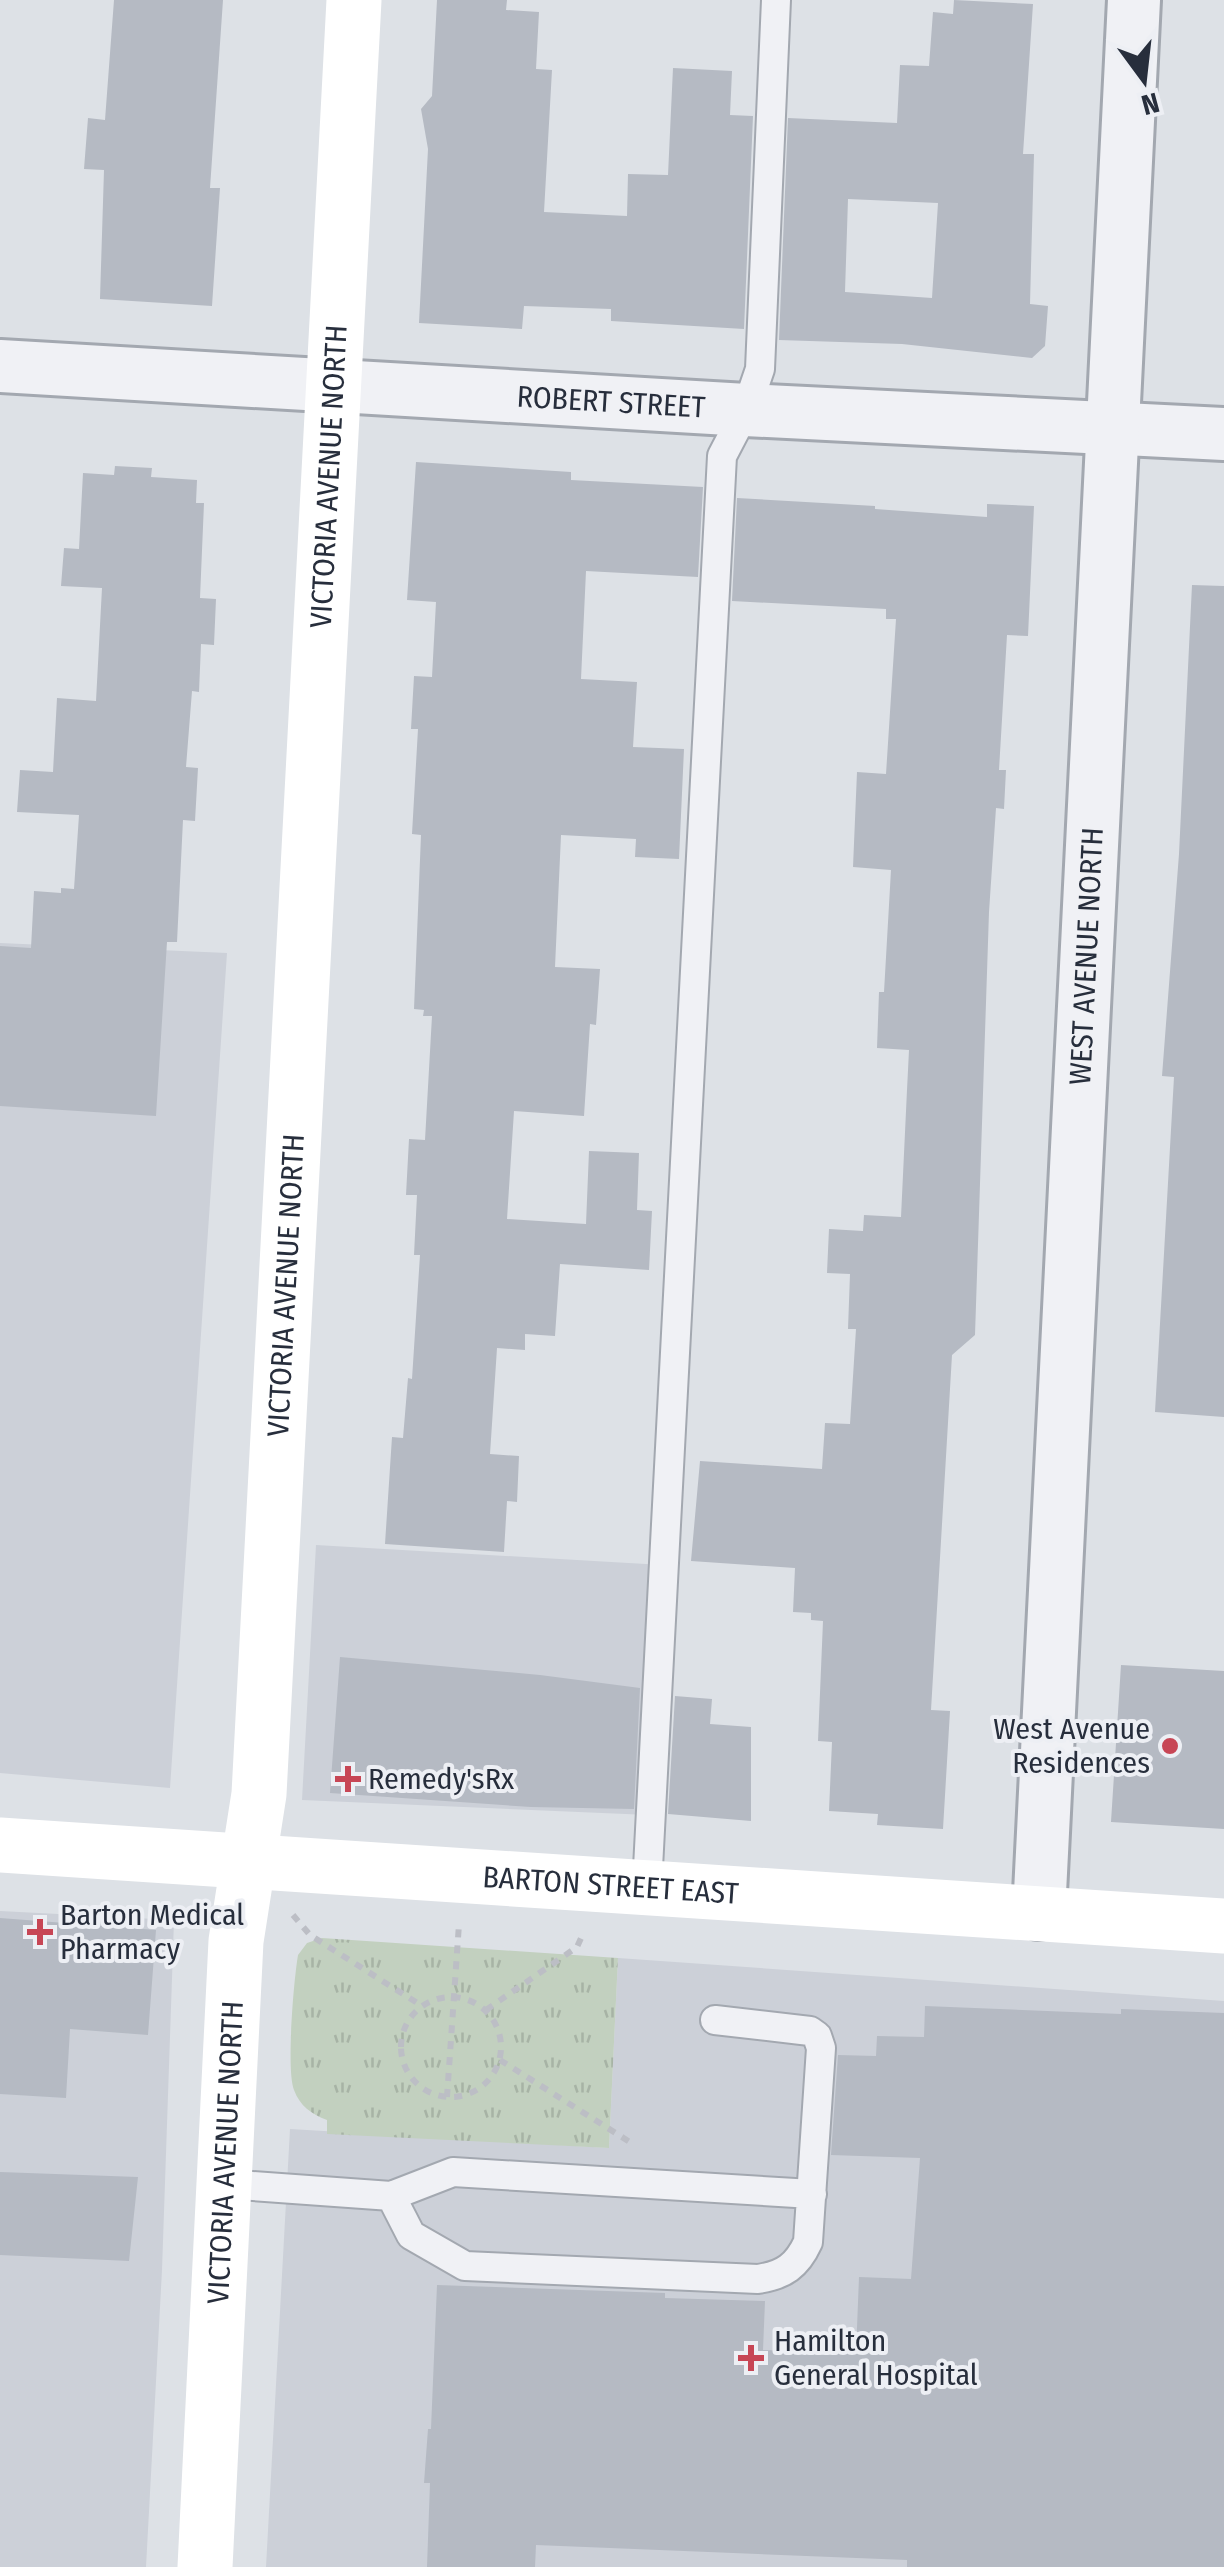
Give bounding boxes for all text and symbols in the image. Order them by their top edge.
north arrow [1094,30,1194,130]
text: N [1138,86,1163,122]
street label: VICTORIA AVENUE NORTH [303,324,355,629]
street label: ROBERT STREET [516,379,706,426]
street label: WEST AVENUE NORTH [1062,826,1111,1086]
street label: VICTORIA AVENUE NORTH [260,1133,312,1438]
place label: West Avenue Residences [993,1711,1150,1781]
marker: West Avenue Residences [1159,1735,1181,1757]
place label: Remedy'sRx [368,1761,515,1797]
marker: Remedy'sRx [337,1768,359,1790]
street label: BARTON STREET EAST [482,1859,740,1912]
place label: Barton Medical Pharmacy [60,1897,244,1967]
marker: Barton Medical Pharmacy [29,1921,51,1943]
street label: VICTORIA AVENUE NORTH [200,2000,251,2305]
place label: Hamilton General Hospital [774,2323,978,2393]
marker: Hamilton General Hospital [738,2345,764,2371]

